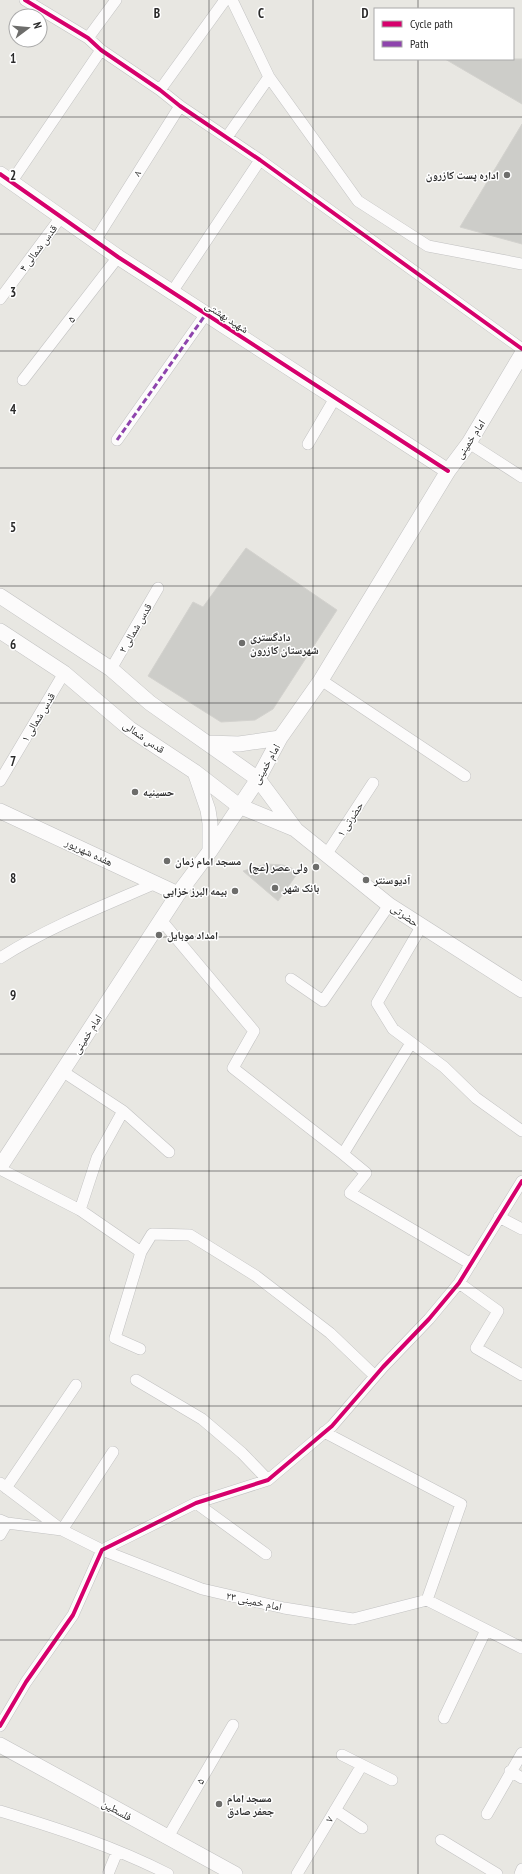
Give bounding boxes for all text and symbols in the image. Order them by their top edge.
text: B [154,5,160,22]
text: C [258,5,264,22]
text: D [362,5,369,22]
north arrow [8,8,48,48]
legend [374,8,514,60]
text: Cycle path [410,16,453,31]
text: N [30,20,45,30]
text: Path [410,36,428,51]
text: 1 [10,50,16,67]
text: 2 [10,167,16,184]
street label: ۸ [130,167,144,179]
place label: اداره پست کازرون [426,168,499,183]
marker: اداره پست کازرون [502,170,512,180]
street label: قدس شمالی ۴ [16,222,60,274]
text: 3 [10,284,16,301]
street label: شهید بهشتی [203,298,251,336]
street label: ۵ [64,313,78,325]
text: 4 [10,401,17,418]
street label: امام خمینی [452,417,488,461]
text: 5 [10,519,16,536]
street label: قدس شمالی ۲ [115,600,155,655]
place label: دادگستری شهرستان کازرون [250,630,319,658]
text: 6 [10,636,16,653]
marker: دادگستری شهرستان کازرون [237,638,247,648]
street label: قدس شمالی ۱ [18,689,58,744]
street label: قدس شمالی [120,718,168,757]
street label: امام خمینی [249,741,283,787]
text: 7 [10,753,16,770]
place label: حسینیه [143,785,174,799]
marker: حسینیه [130,787,140,797]
street label: حضرتی ۱ [334,799,366,839]
street label: هفده شهریور [62,834,115,869]
place label: مسجد امام زمان [175,854,241,869]
marker: مسجد امام زمان [162,856,172,866]
place label: ولی عصر (عج) [249,860,308,875]
marker: ولی عصر (عج) [311,862,321,872]
text: 8 [10,870,16,887]
place label: آدیوسنتر [373,873,410,887]
marker: آدیوسنتر [361,875,371,885]
place label: بانک شهر [282,881,319,895]
marker: بانک شهر [270,883,280,893]
place label: بیمه البرز خزایی [163,884,227,899]
marker: بیمه البرز خزایی [230,886,240,896]
street label: حضرتی [388,900,422,930]
place label: امداد موبایل [167,928,218,943]
marker: امداد موبایل [154,930,164,940]
text: 9 [10,987,16,1004]
street label: امام خمینی [69,1012,105,1056]
street label: امام خمینی ۲۳ [225,1588,283,1614]
street label: ۵ [193,1775,207,1787]
place label: مسجد امام جعفر صادق [227,1791,274,1819]
street label: فلسطین [100,1796,135,1824]
marker: مسجد امام جعفر صادق [214,1799,224,1809]
street label: ۷ [322,1813,336,1825]

